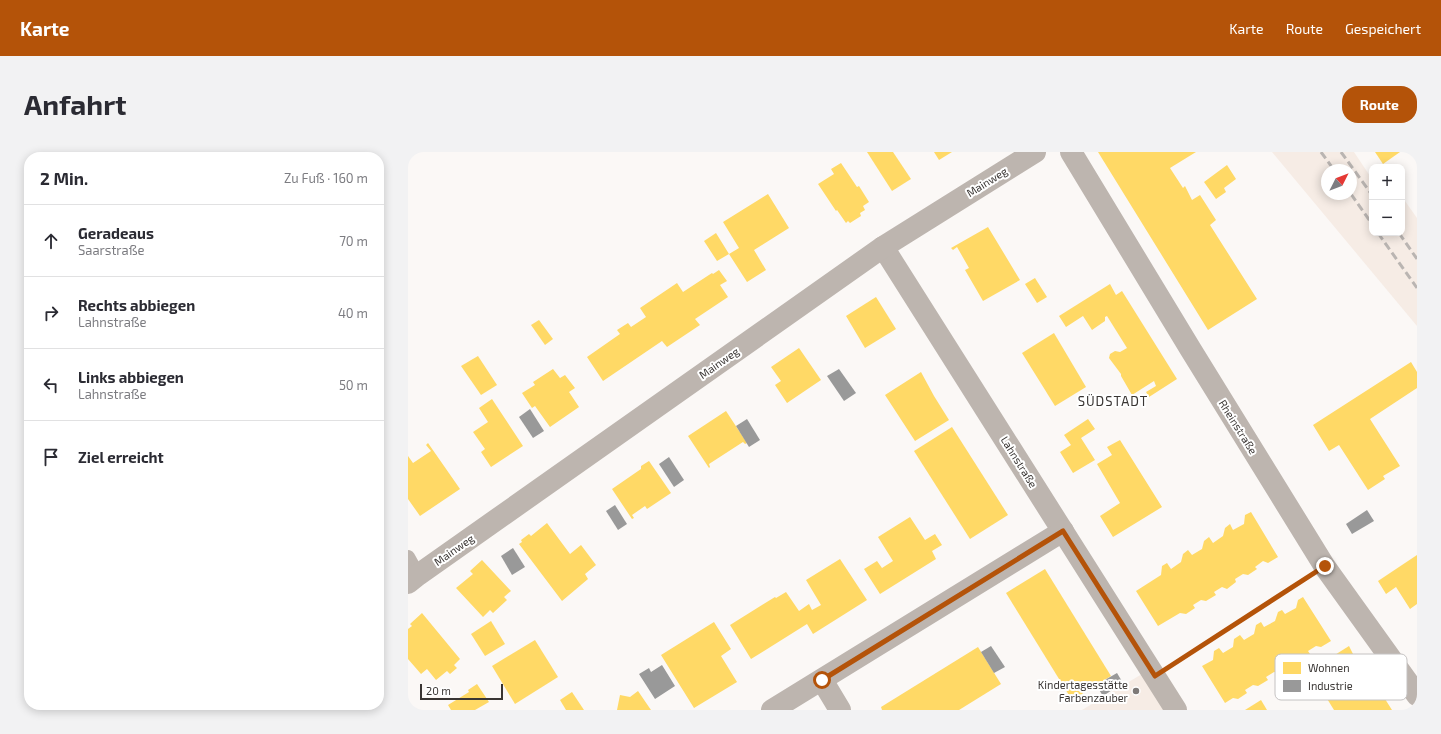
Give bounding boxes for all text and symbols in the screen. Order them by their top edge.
text: Karte [20,17,70,40]
text: Karte [1229,20,1264,37]
text: Route [1286,20,1323,37]
text: Gespeichert [1345,20,1421,37]
button: Route [1342,86,1417,123]
text: Anfahrt [24,87,127,121]
street label: Mainweg [964,164,1010,199]
north arrow [1321,164,1357,200]
map controls [1369,164,1405,236]
button: + [1369,164,1405,200]
text: 2 Min. [40,168,88,188]
text: Zu Fuß · 160 m [284,170,368,186]
button: − [1369,200,1405,236]
text: Geradeaus [78,224,154,242]
icon: ahead [40,230,62,252]
text: 70 m [339,233,368,249]
text: Saarstraße [78,242,144,258]
text: Rechts abbiegen [78,296,195,314]
icon: right [40,302,62,324]
text: 40 m [338,305,368,321]
text: Lahnstraße [78,314,147,330]
street label: Mainweg [696,344,741,381]
text: Links abbiegen [78,368,184,386]
icon: left [40,374,62,396]
text: 50 m [339,377,368,393]
text: Lahnstraße [78,386,147,402]
district label: SÜDSTADT [1078,393,1148,409]
street label: Rheinstraße [1217,397,1260,456]
street label: Lahnstraße [999,434,1040,490]
icon: arrive [40,446,62,468]
text: Ziel erreicht [78,448,164,466]
street label: Mainweg [431,531,476,568]
route end [1316,557,1334,575]
legend [1275,654,1407,700]
text: Wohnen [1308,661,1350,674]
route start [813,671,831,689]
place label: Kindertagesstätte Farbenzauber [1038,678,1129,704]
text: Industrie [1308,679,1353,692]
scale bar [420,682,503,701]
text: 20 m [426,684,451,697]
marker: Kindertagesstätte Farbenzauber [1131,686,1141,696]

